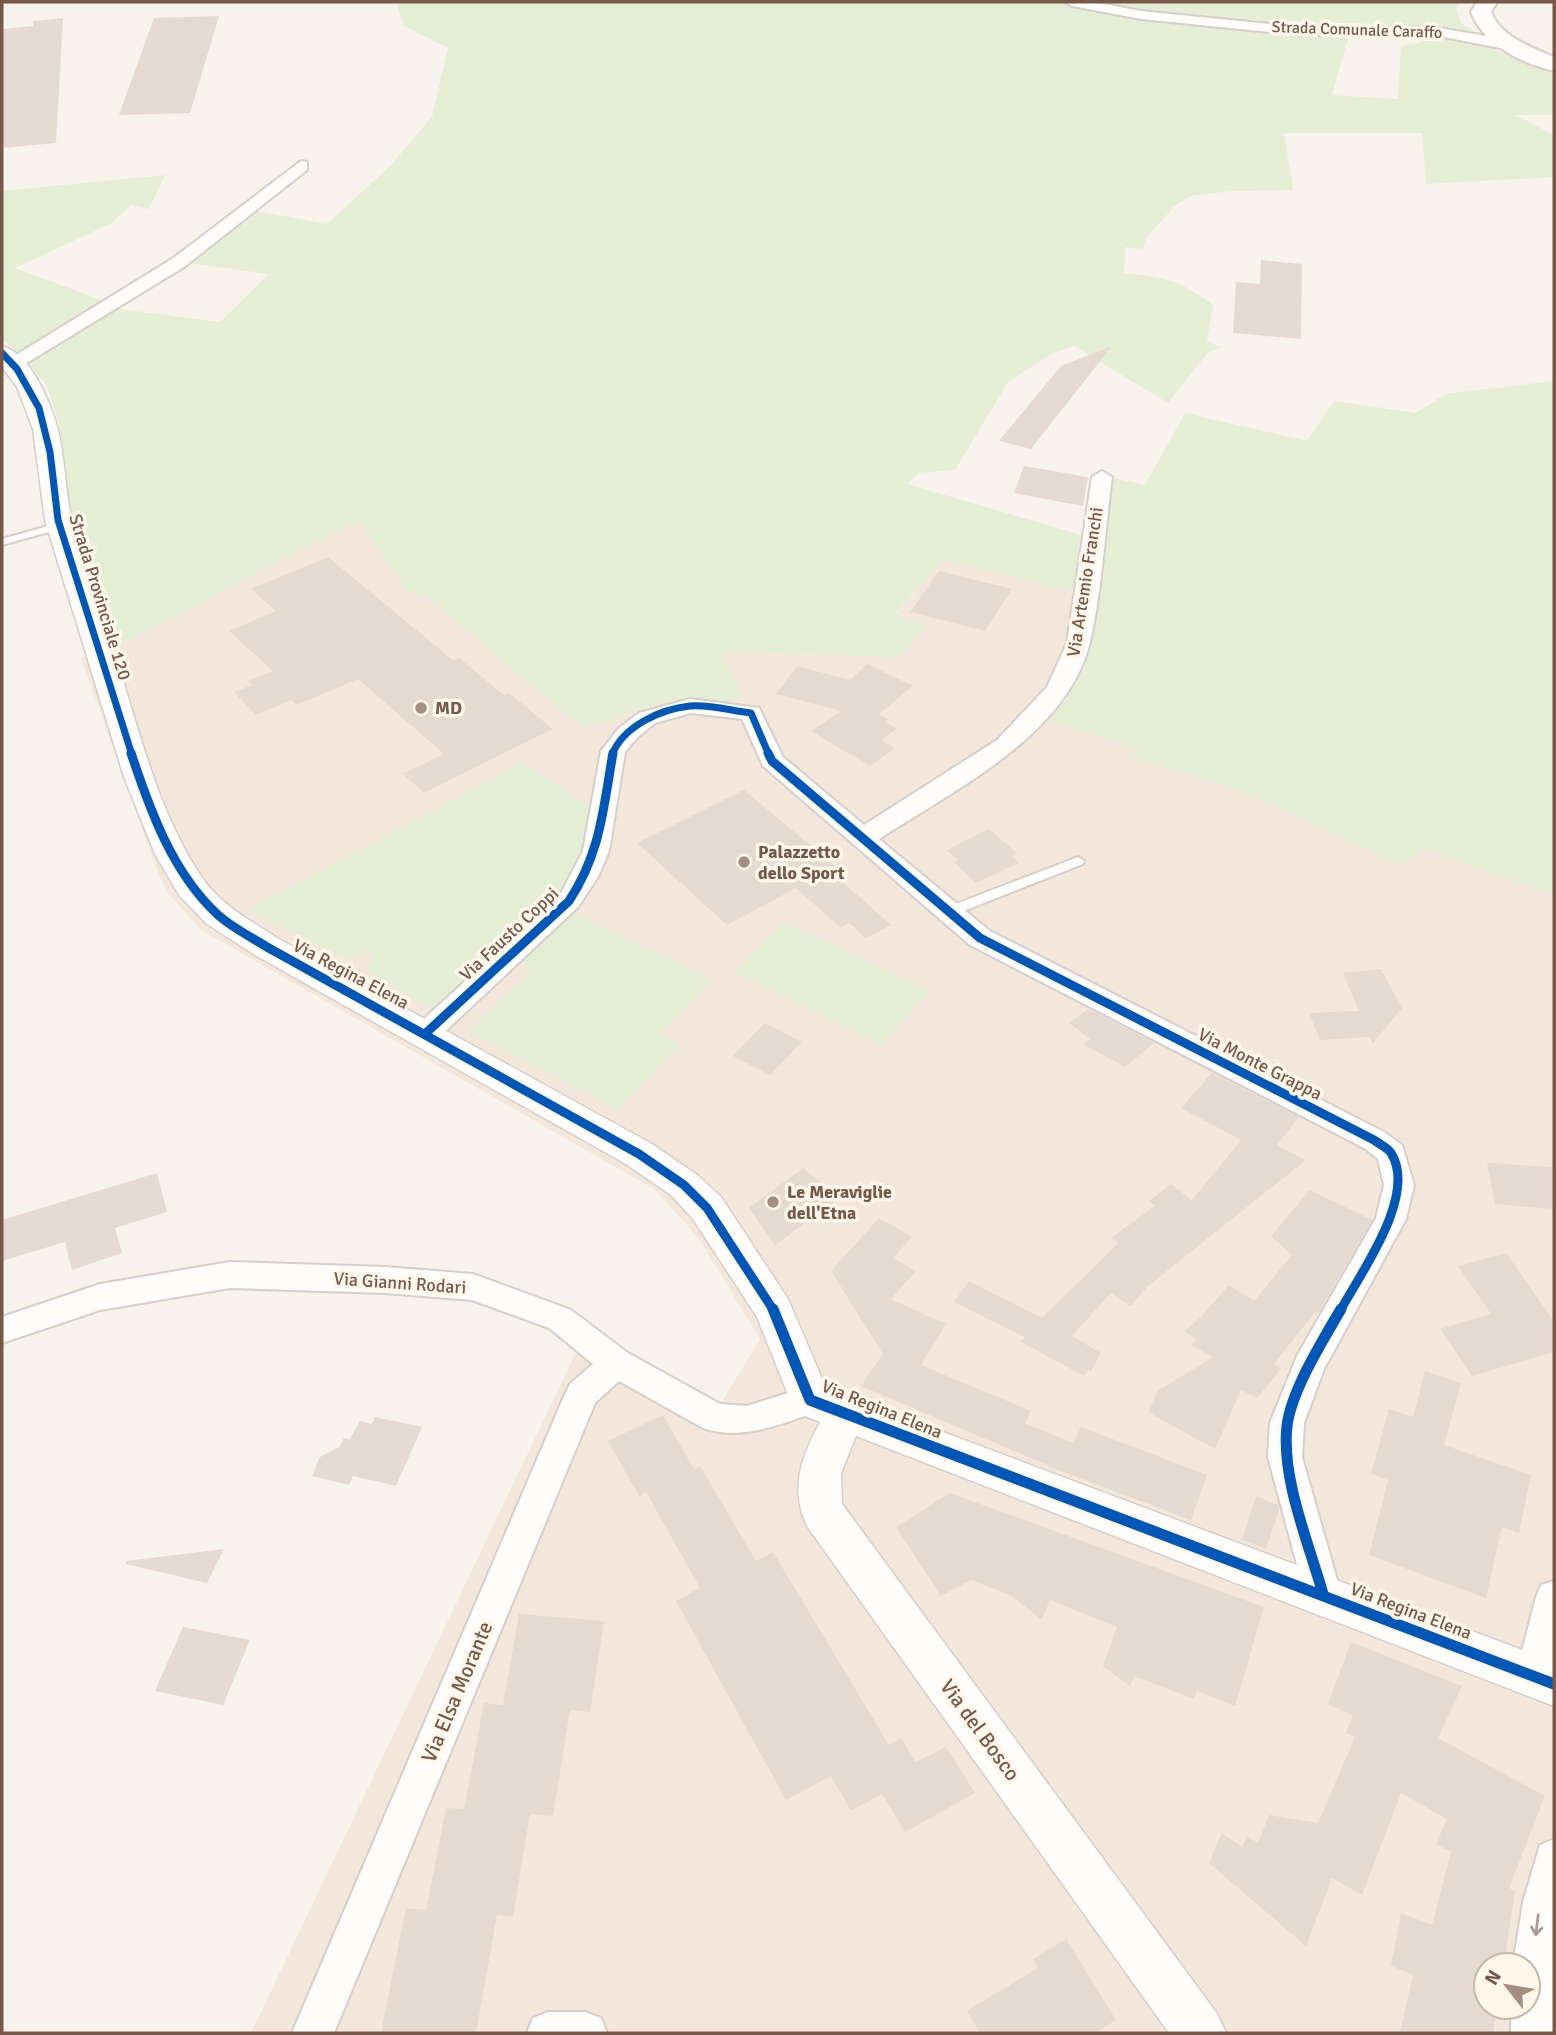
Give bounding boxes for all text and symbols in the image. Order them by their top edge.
street label: Strada Comunale Caraffo [1271,17,1443,43]
street label: Via Artemio Franchi [1062,505,1108,659]
street label: Strada Provinciale 120 [64,511,136,683]
place label: MD [435,697,462,719]
marker: MD [413,700,429,716]
place label: Palazzetto dello Sport [758,841,845,884]
marker: Palazzetto dello Sport [736,854,752,870]
street label: Via Fausto Coppi [455,882,563,986]
street label: Via Regina Elena [289,934,413,1014]
street label: Via Monte Grappa [1194,1023,1326,1105]
place label: Le Meraviglie dell'Etna [787,1181,892,1224]
marker: Le Meraviglie dell'Etna [765,1194,781,1210]
street label: Via Gianni Rodari [333,1267,467,1299]
street label: Via Regina Elena [818,1375,946,1443]
street label: Via Regina Elena [1347,1578,1475,1644]
street label: Via Elsa Morante [416,1618,498,1766]
street label: Via del Bosco [935,1674,1025,1786]
one-way arrow [1531,1913,1544,1936]
north arrow [1472,1951,1542,2021]
text: N [1480,1966,1507,1990]

